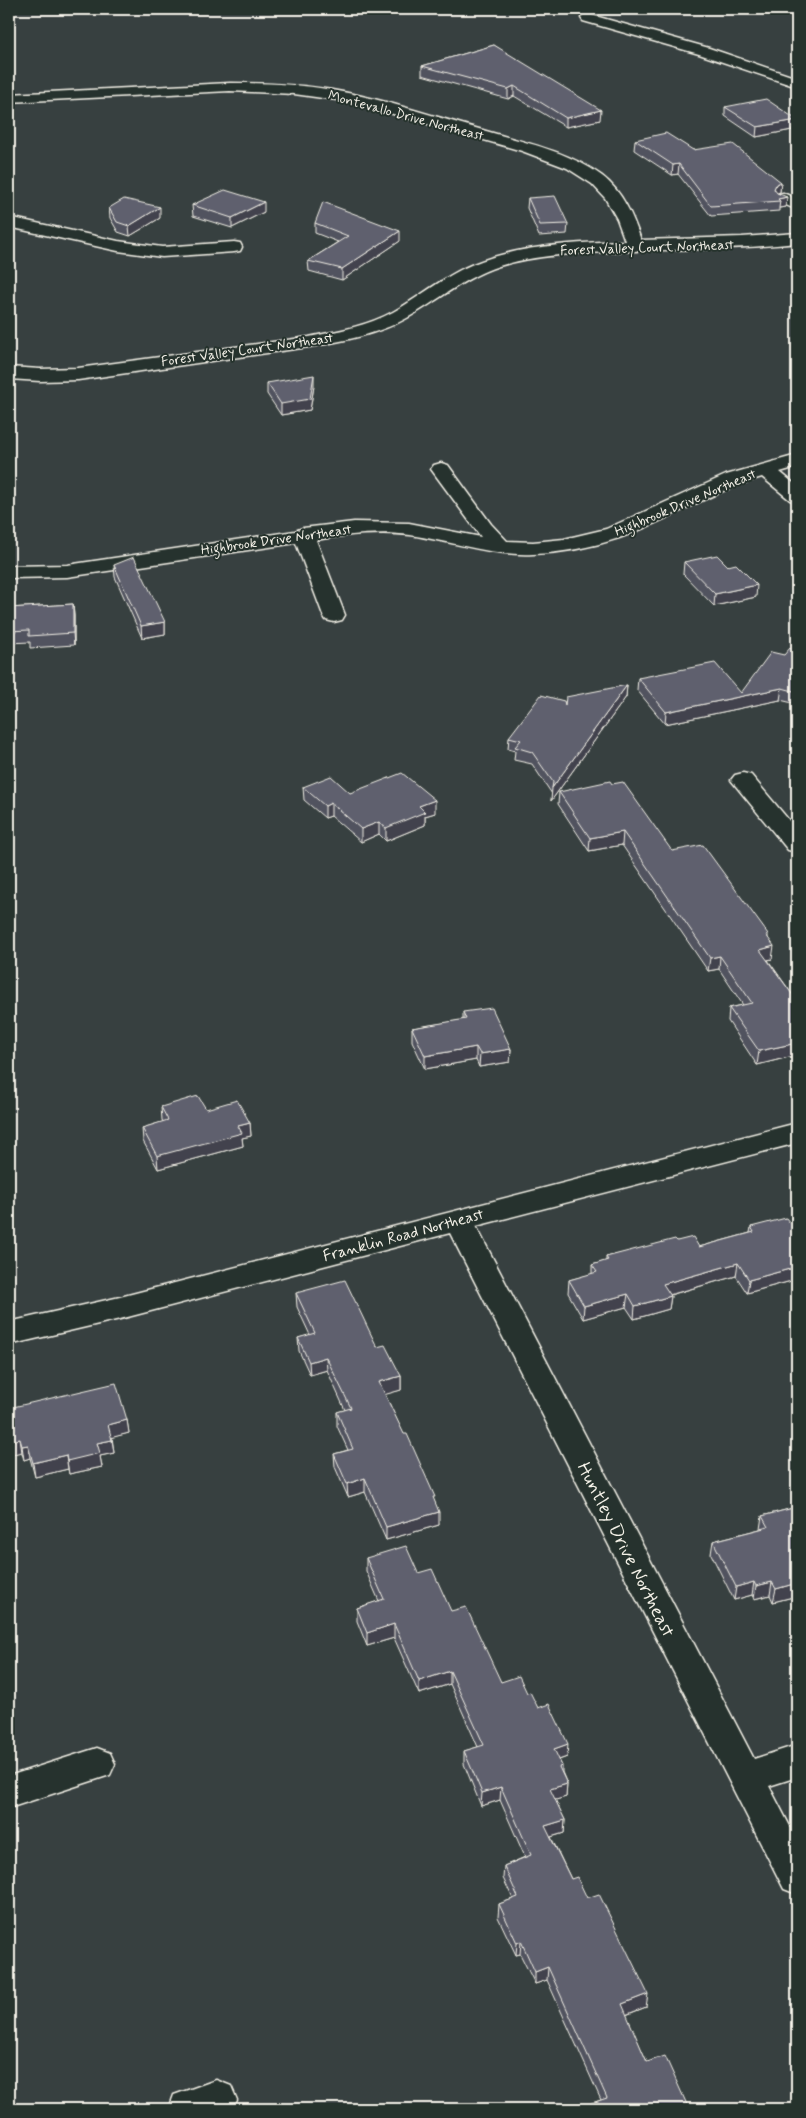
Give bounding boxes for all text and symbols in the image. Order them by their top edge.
street label: Montevallo Drive Northeast [326,86,486,146]
street label: Forest Valley Court Northeast [560,236,734,260]
street label: Forest Valley Court Northeast [160,329,335,371]
street label: Highbrook Drive Northeast [612,465,760,543]
street label: Highbrook Drive Northeast [200,520,353,561]
street label: Franklin Road Northeast [321,1204,486,1267]
street label: Huntley Drive Northeast [571,1458,681,1641]

